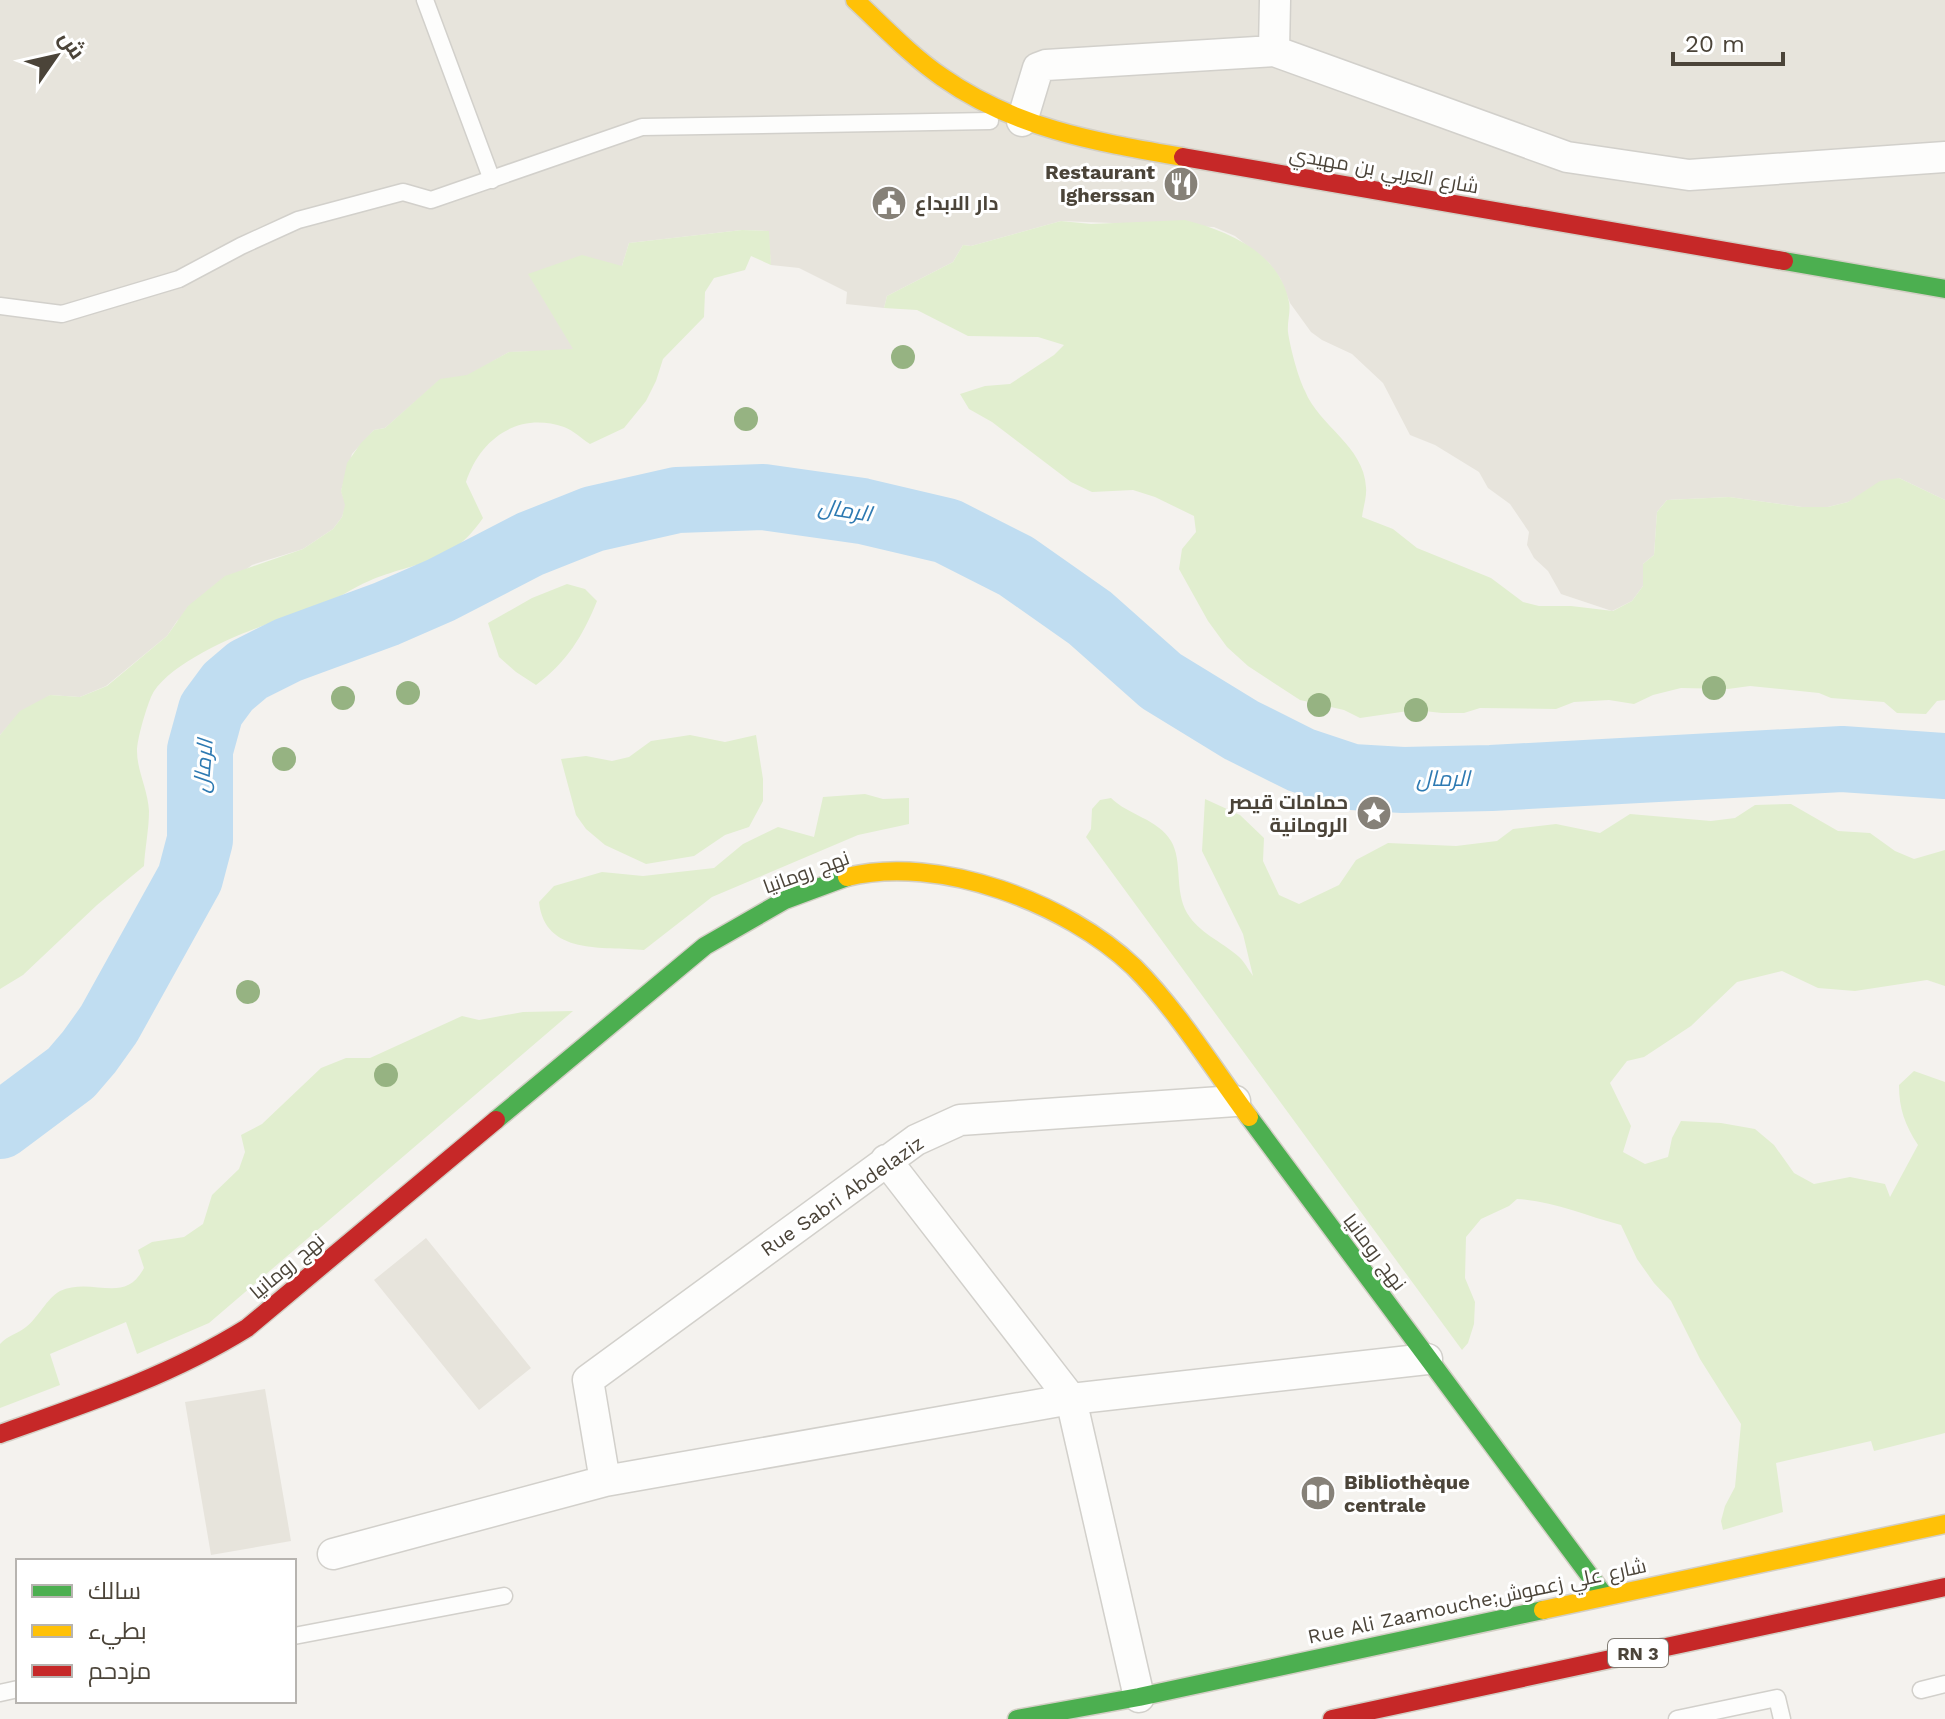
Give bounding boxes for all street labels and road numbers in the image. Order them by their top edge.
street label: شارع العربي بن مهيدي [1287,142,1480,202]
street label: نهج رومانيا [760,845,853,901]
street label: Rue Sabri Abdelaziz [756,1131,928,1261]
street label: نهج رومانيا [1337,1209,1412,1296]
street label: نهج رومانيا [245,1228,330,1306]
street label: Rue Ali Zaamouche;شارع علي زعموش [1305,1553,1649,1653]
road number: RN 3 [1608,1639,1668,1667]

